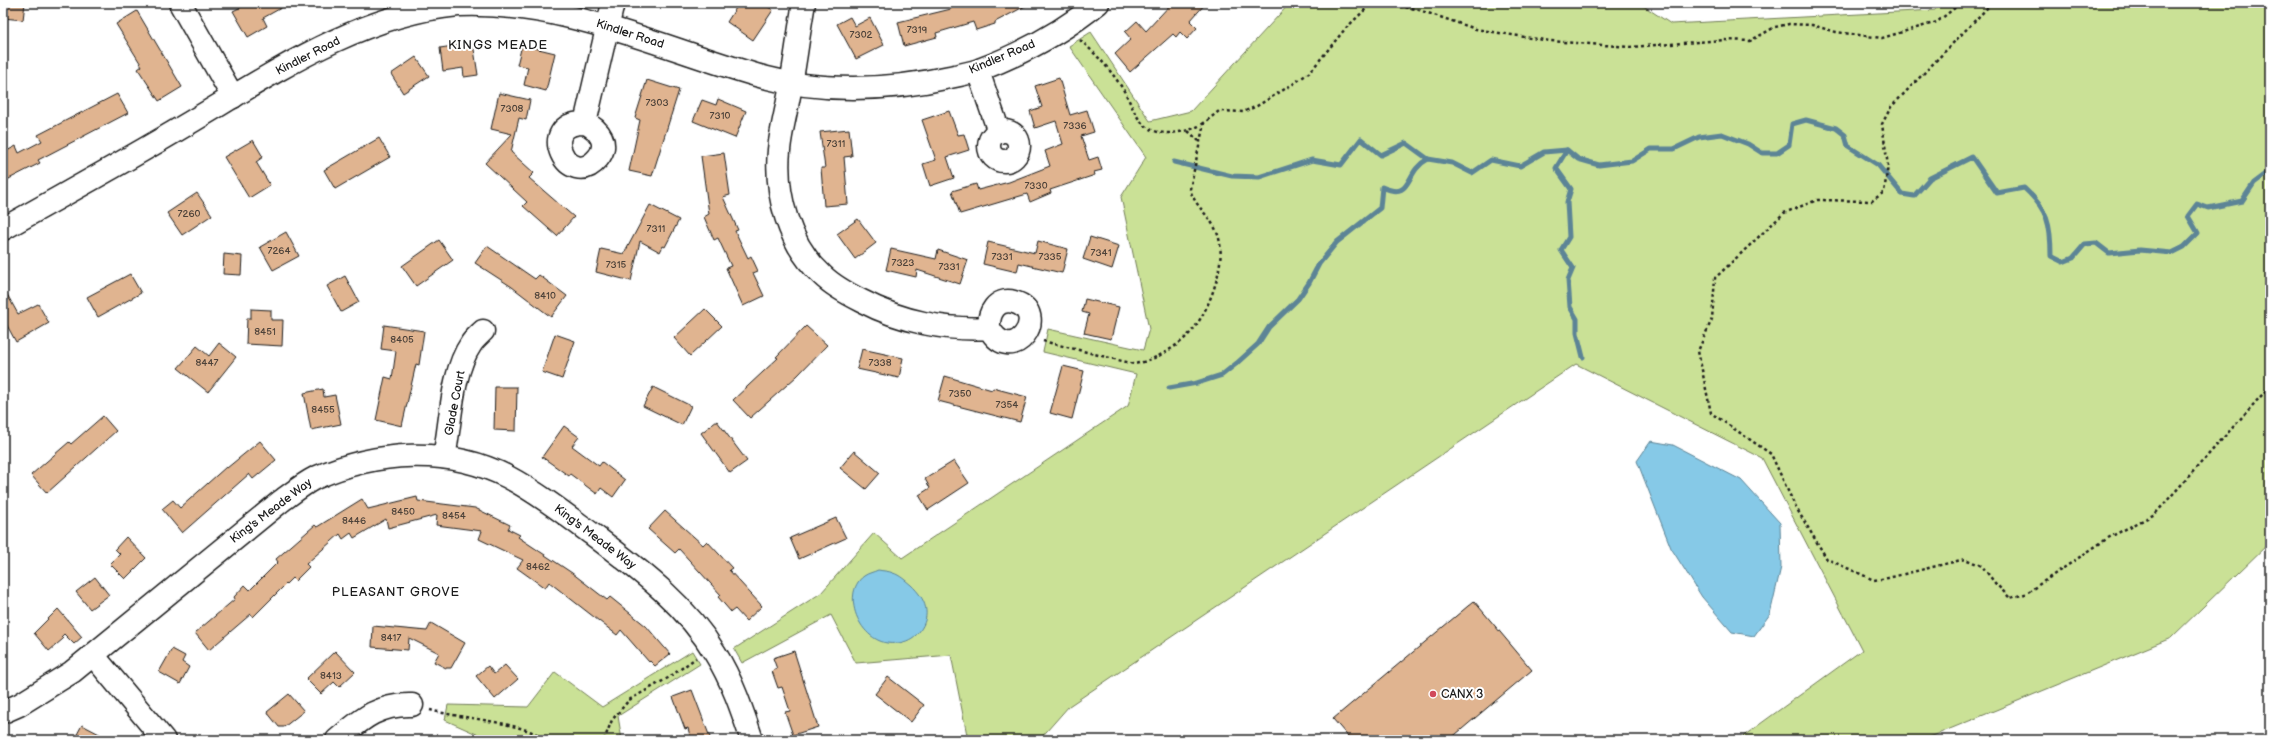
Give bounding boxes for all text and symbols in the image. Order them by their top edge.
street label: Kindler Road [594,16,666,52]
house number: 7319 [907,24,928,36]
house number: 7302 [850,29,873,41]
street label: Kindler Road [273,33,343,79]
street label: Kindler Road [967,36,1037,78]
district label: KINGS MEADE [448,37,548,53]
house number: 7303 [645,97,669,109]
house number: 7308 [501,103,524,115]
house number: 7310 [710,110,731,122]
house number: 7336 [1063,120,1087,132]
house number: 7311 [827,138,846,150]
house number: 7330 [1024,180,1048,192]
house number: 7260 [178,208,201,220]
house number: 7311 [647,223,666,235]
house number: 7264 [267,245,291,257]
house number: 7341 [1090,247,1112,259]
house number: 7331 [991,251,1013,263]
house number: 7335 [1039,251,1062,263]
house number: 7323 [892,257,914,269]
house number: 7315 [606,259,627,271]
house number: 7331 [938,261,960,273]
house number: 8410 [534,290,556,302]
house number: 8451 [254,326,276,338]
house number: 8405 [390,334,414,346]
house number: 8447 [196,357,219,369]
house number: 7338 [868,357,892,369]
street label: Glade Court [441,369,469,437]
house number: 7350 [949,388,971,400]
house number: 7354 [996,399,1018,411]
house number: 8455 [311,404,335,416]
street label: King's Meade Way [227,475,315,547]
street label: King's Meade Way [551,501,639,573]
house number: 8450 [391,506,415,518]
house number: 8454 [442,510,466,522]
house number: 8446 [342,515,366,527]
house number: 8462 [526,561,550,573]
district label: PLEASANT GROVE [332,584,460,600]
house number: 8417 [381,632,401,644]
house number: 8413 [320,670,342,682]
place label: CANX 3 [1441,687,1483,702]
marker: CANX 3 [1428,689,1438,699]

